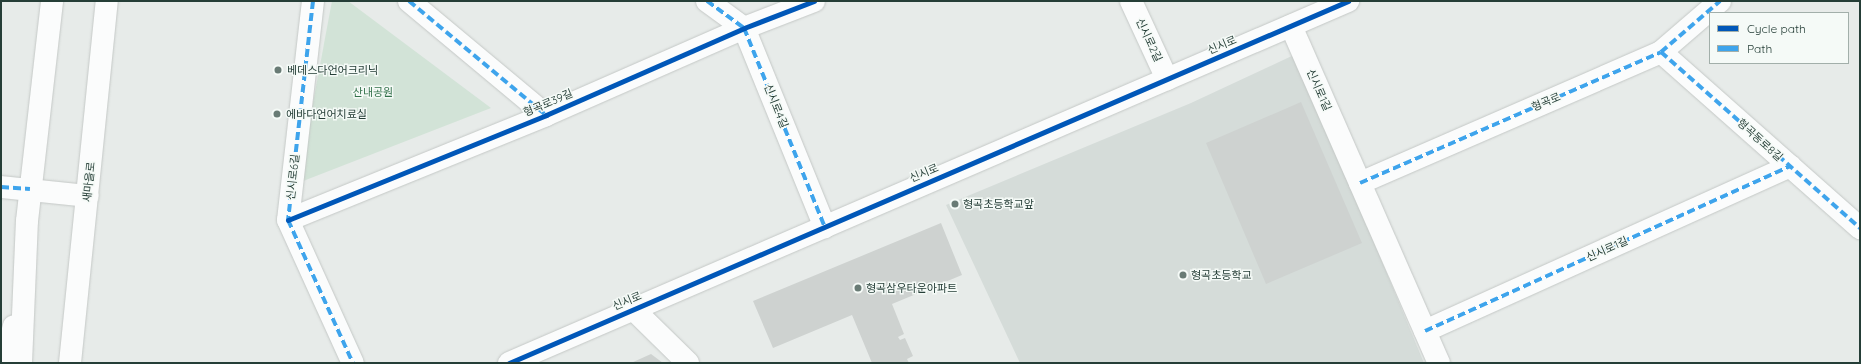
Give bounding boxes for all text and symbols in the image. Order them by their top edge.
legend [1709,12,1849,64]
street label: 신시로2길 [1133,16,1165,64]
text: Cycle path [1747,21,1806,36]
street label: 신시로 [1205,33,1239,57]
text: Path [1747,41,1772,56]
place label: 베데스다언어크리닉 [287,63,378,77]
marker: 베데스다언어크리닉 [272,64,284,76]
street label: 신시로1길 [1304,67,1334,113]
street label: 신시로4길 [761,82,791,130]
park label: 산내공원 [353,85,393,99]
street label: 형곡로39길 [521,87,575,119]
street label: 형곡로 [1529,90,1563,114]
place label: 에바다언어치료실 [286,107,367,121]
marker: 에바다언어치료실 [271,108,283,120]
street label: 형곡동로8길 [1735,116,1785,164]
street label: 신시로6길 [284,153,302,201]
street label: 새마을로 [80,161,98,203]
street label: 신시로 [907,161,941,185]
place label: 형곡초등학교앞 [963,197,1034,211]
marker: 형곡초등학교앞 [950,199,960,209]
street label: 신시로1길 [1584,234,1630,264]
place label: 형곡초등학교 [1191,268,1252,282]
marker: 형곡초등학교 [1178,270,1188,280]
place label: 형곡삼우타운아파트 [866,281,957,295]
marker: 형곡삼우타운아파트 [853,283,863,293]
street label: 신시로 [610,289,644,313]

